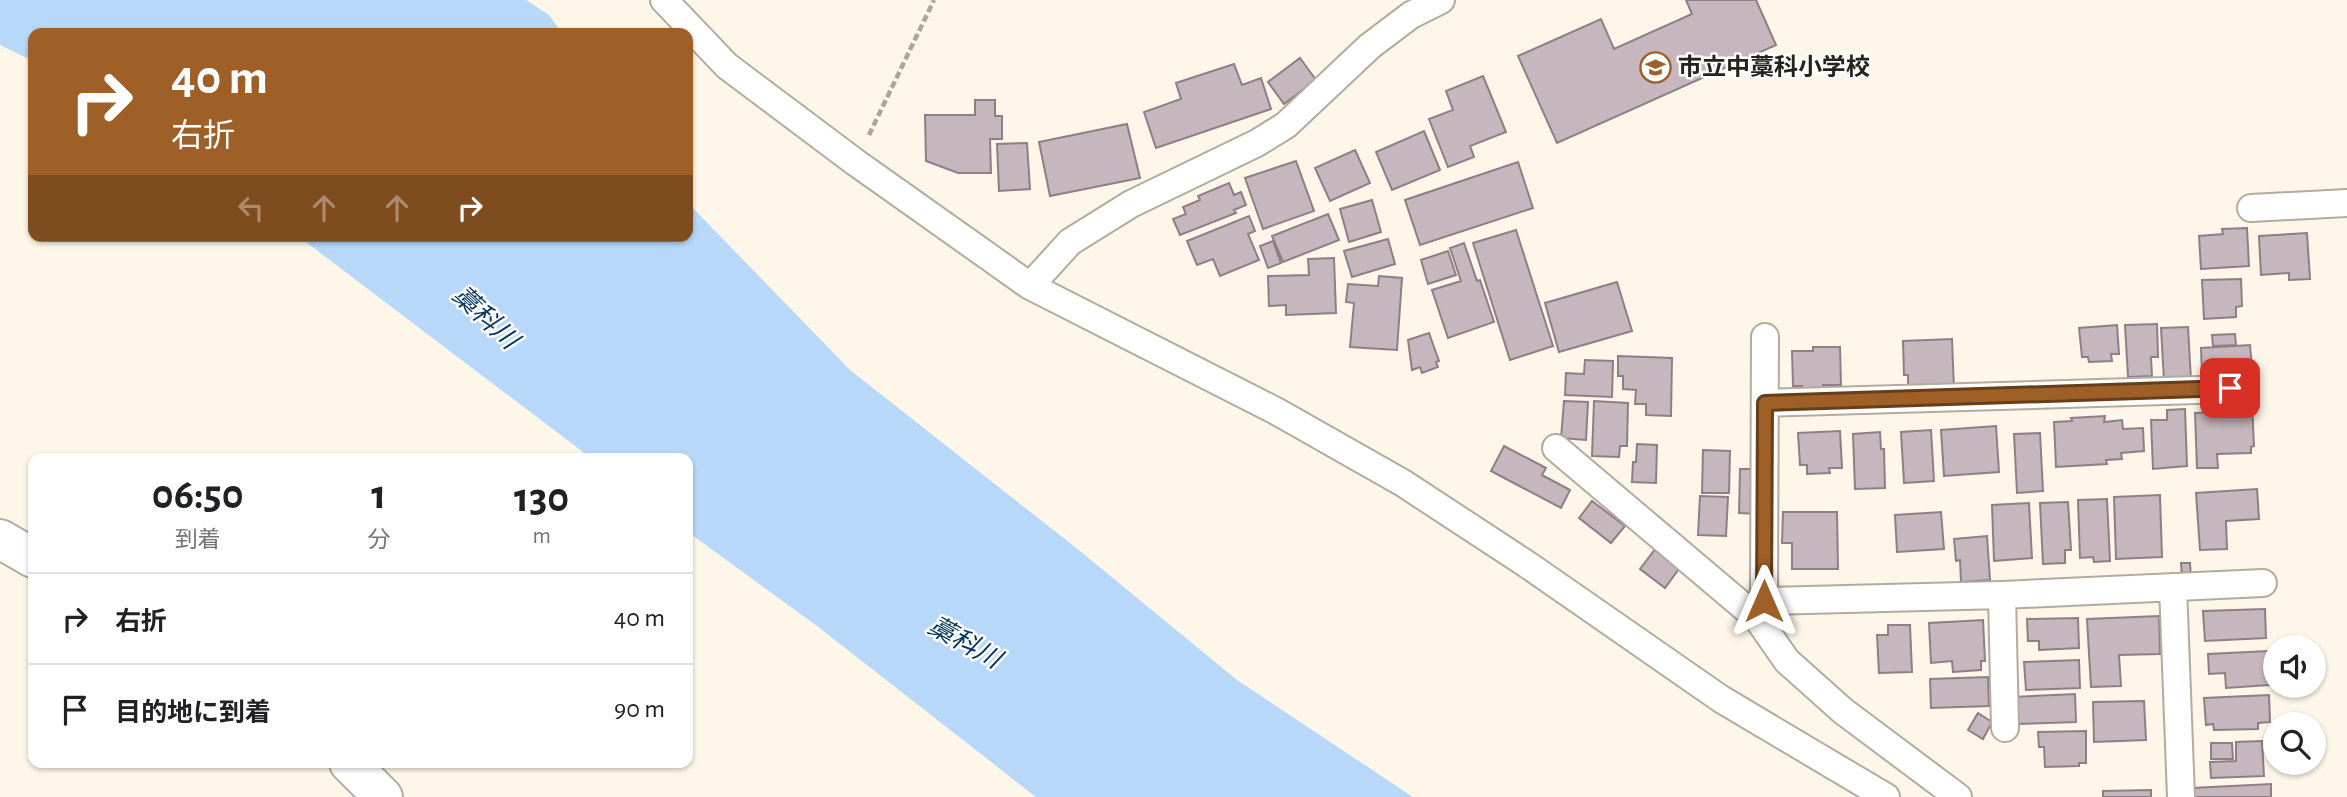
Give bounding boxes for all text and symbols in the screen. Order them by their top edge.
school or university icon: 市立中藁科小学校 [1638,50,1672,84]
text: 40 m [171,54,268,103]
place label: 市立中藁科小学校 [1678,54,1870,80]
icon: right [56,56,147,147]
text: 右折 [171,120,235,152]
icon: left [232,189,270,227]
icon: ahead [305,189,343,227]
icon: ahead [378,189,416,227]
icon: right [451,189,489,227]
water label: 藁科川 [448,281,526,356]
pin [2200,358,2260,418]
icon: arrive [2211,369,2249,407]
text: 06:50 [152,474,244,516]
text: 1 [371,474,386,516]
text: 130 [514,477,569,519]
text: m [532,525,551,548]
text: 到着 [175,529,221,552]
text: 分 [367,529,390,552]
position arrow [1727,564,1801,638]
icon: right [56,600,94,638]
text: 40 m [614,605,665,631]
text: 右折 [115,609,167,635]
water label: 藁科川 [924,612,1008,675]
map controls [2263,635,2326,775]
button: sound [2263,635,2326,698]
icon: arrive [56,691,94,729]
text: 90 m [614,696,665,722]
text: 目的地に到着 [115,700,271,726]
button: search [2263,712,2326,775]

